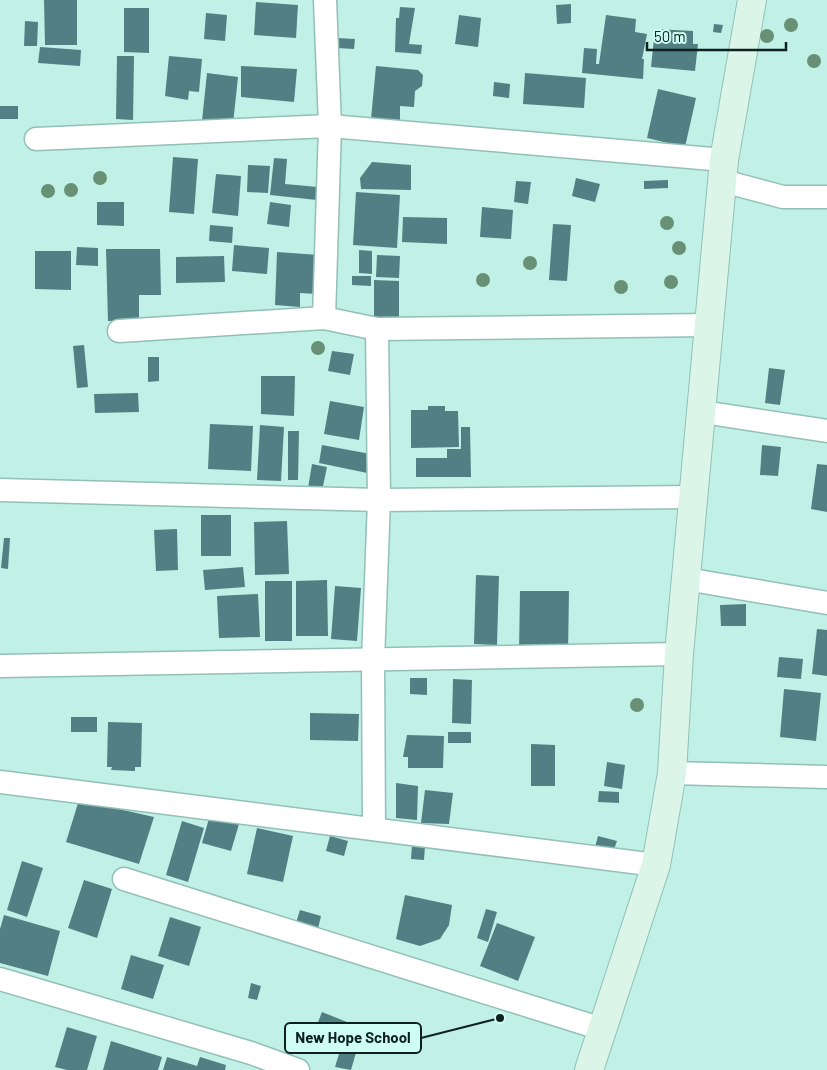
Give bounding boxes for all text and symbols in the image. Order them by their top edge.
scale bar [647,20,786,52]
text: 50 m [654,27,686,45]
callout: New Hope School [285,1023,421,1053]
text: New Hope School [295,1028,411,1046]

